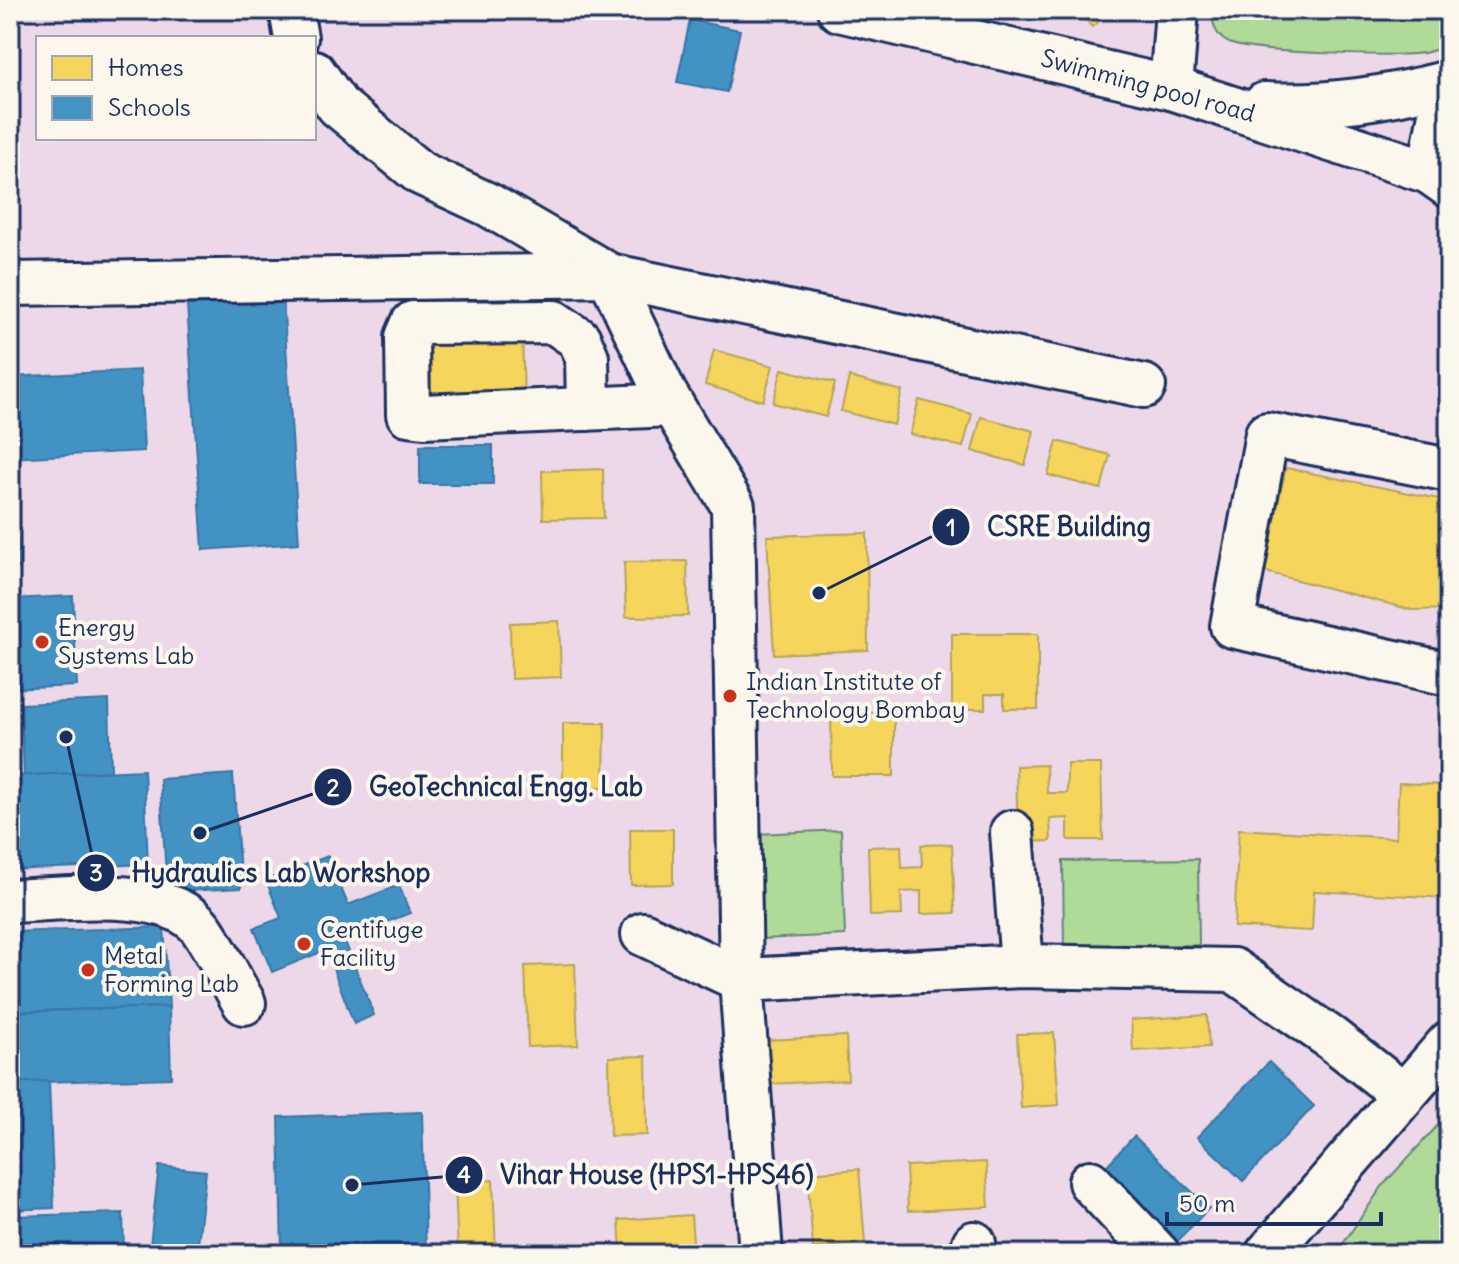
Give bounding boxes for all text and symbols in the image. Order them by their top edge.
legend [36,36,316,140]
street label: Swimming pool road [1038,42,1259,128]
text: Homes [108,52,184,82]
text: Schools [108,92,191,122]
callout: CSRE Building [931,502,1167,552]
text: CSRE Building [987,510,1151,543]
text: 1 [946,512,956,542]
place label: Energy Systems Lab [58,612,194,670]
marker: Energy Systems Lab [33,633,51,651]
place label: Indian Institute of Technology Bombay [746,666,966,724]
marker: Indian Institute of Technology Bombay [721,687,739,705]
callout: GeoTechnical Engg. Lab [313,762,659,812]
text: GeoTechnical Engg. Lab [369,770,643,803]
text: 2 [326,772,340,802]
callout: Hydraulics Lab Workshop [76,848,446,898]
text: Hydraulics Lab Workshop [132,856,430,889]
text: 3 [89,857,103,887]
place label: Centifuge Facility [320,914,423,972]
marker: Centifuge Facility [295,935,313,953]
place label: Metal Forming Lab [104,940,239,998]
marker: Metal Forming Lab [79,961,97,979]
callout: Vihar House (HPS1-HPS46) [444,1150,830,1200]
text: Vihar House (HPS1-HPS46) [500,1158,814,1191]
text: 4 [457,1159,471,1189]
scale bar [1167,1176,1381,1226]
text: 50 m [1179,1188,1235,1218]

